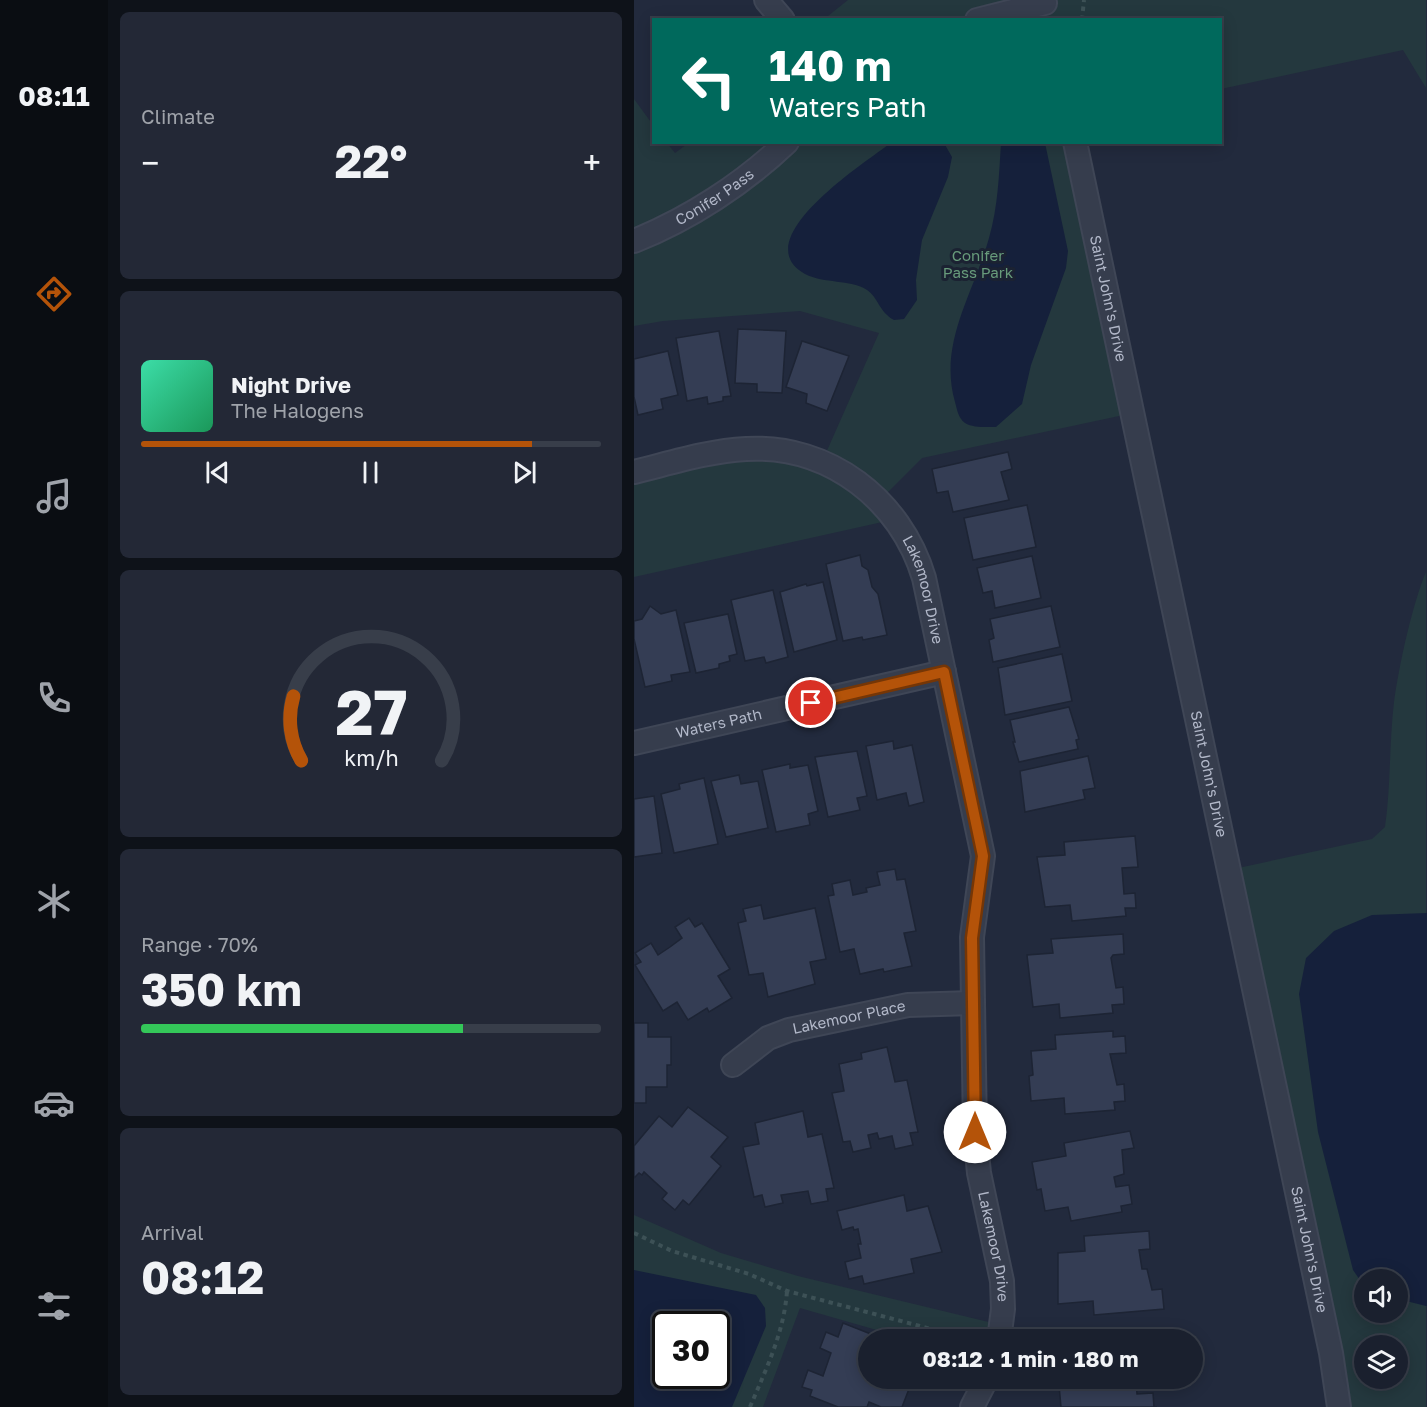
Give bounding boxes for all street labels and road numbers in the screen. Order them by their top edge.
street label: Conifer Pass [672,164,757,228]
street label: Saint John's Drive [1087,233,1131,364]
street label: Lakemoor Drive [899,532,948,646]
street label: Waters Path [674,704,763,741]
street label: Saint John's Drive [1187,709,1232,839]
street label: Lakemoor Place [791,996,907,1037]
street label: Saint John's Drive [1288,1184,1332,1315]
street label: Lakemoor Drive [975,1189,1013,1302]

